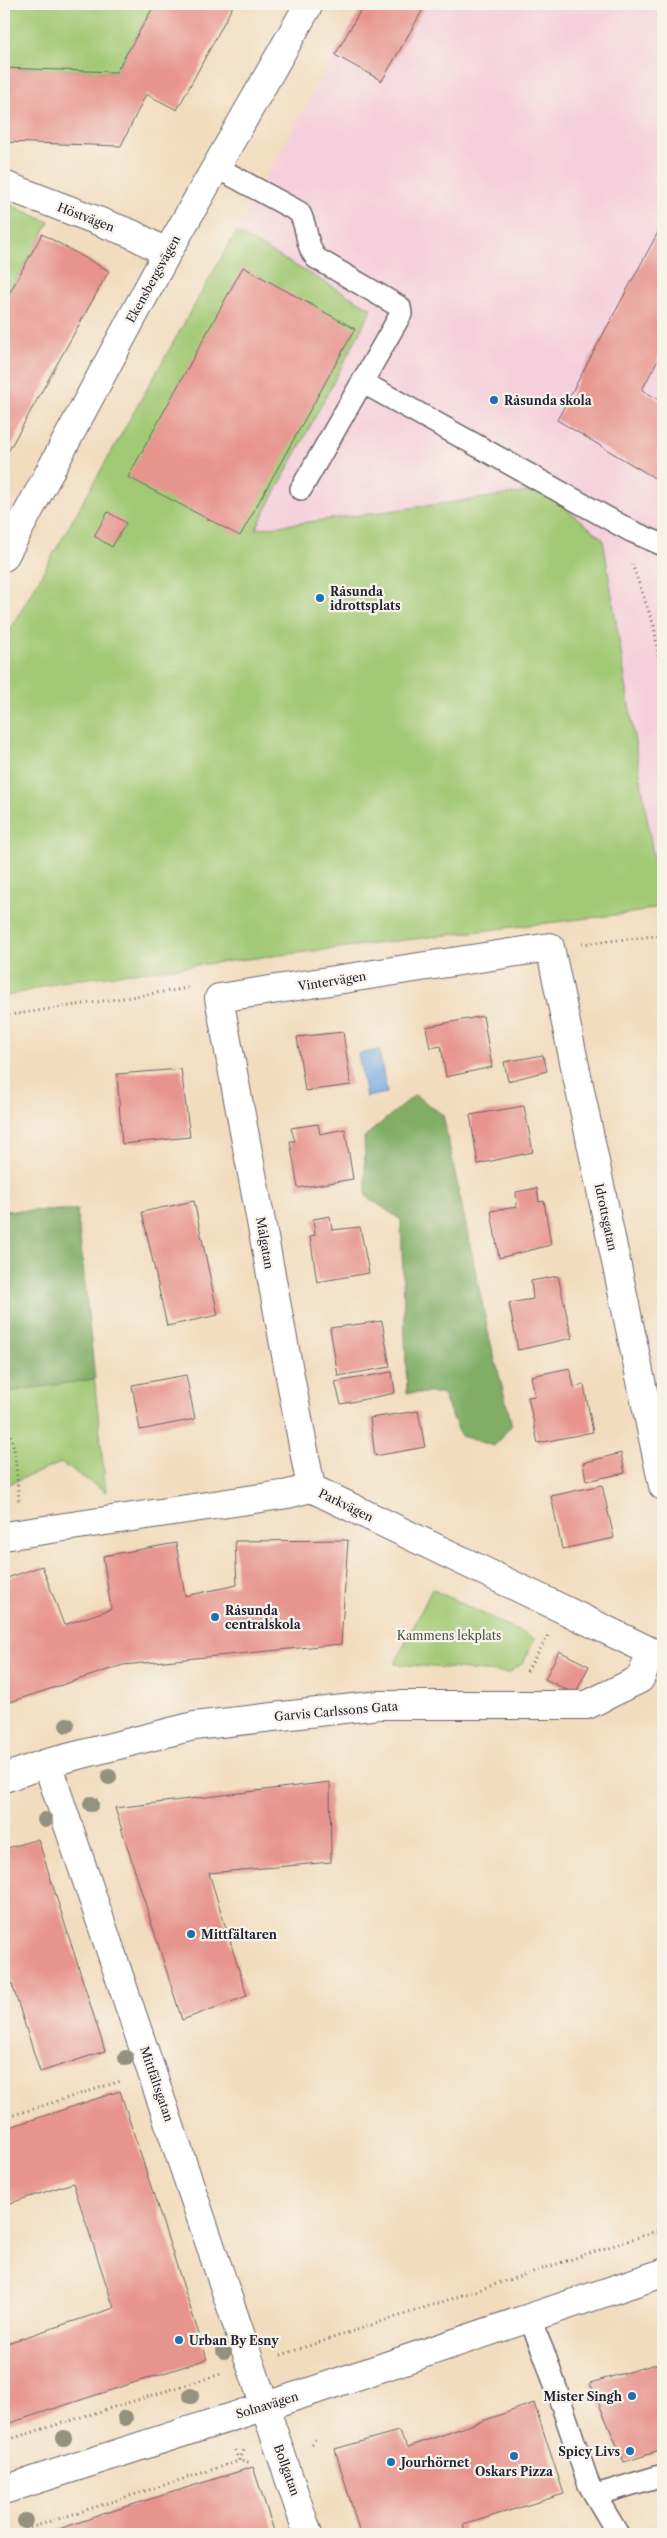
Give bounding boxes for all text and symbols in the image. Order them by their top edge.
street label: Höstvägen [55,199,117,235]
street label: Ekensbergsvägen [123,232,183,325]
place label: Råsunda skola [504,393,593,408]
marker: Råsunda skola [488,394,500,406]
place label: Råsunda idrottsplats [330,584,401,613]
marker: Råsunda idrottsplats [314,592,326,604]
street label: Vintervägen [296,968,368,994]
street label: Idrottsgatan [592,1182,621,1252]
street label: Målgatan [253,1216,277,1271]
street label: Parkvägen [316,1485,376,1525]
place label: Råsunda centralskola [225,1603,302,1632]
marker: Råsunda centralskola [209,1611,221,1623]
park label: Kammens lekplats [397,1628,501,1643]
street label: Garvis Carlssons Gata [274,1698,399,1724]
place label: Mittfältaren [201,1927,278,1942]
marker: Mittfältaren [185,1928,197,1940]
street label: Mittfältsgatan [137,2044,177,2124]
place label: Urban By Esny [189,2333,279,2348]
marker: Urban By Esny [173,2334,185,2346]
street label: Solnavägen [234,2388,301,2422]
place label: Mister Singh [543,2389,623,2404]
marker: Mister Singh [626,2390,638,2402]
street label: Bollgatan [271,2442,303,2498]
place label: Spicy Livs [558,2444,620,2459]
marker: Spicy Livs [624,2445,636,2457]
marker: Oskars Pizza [508,2450,520,2462]
place label: Jourhörnet [399,2455,469,2470]
marker: Jourhörnet [385,2456,397,2468]
place label: Oskars Pizza [475,2464,554,2479]

